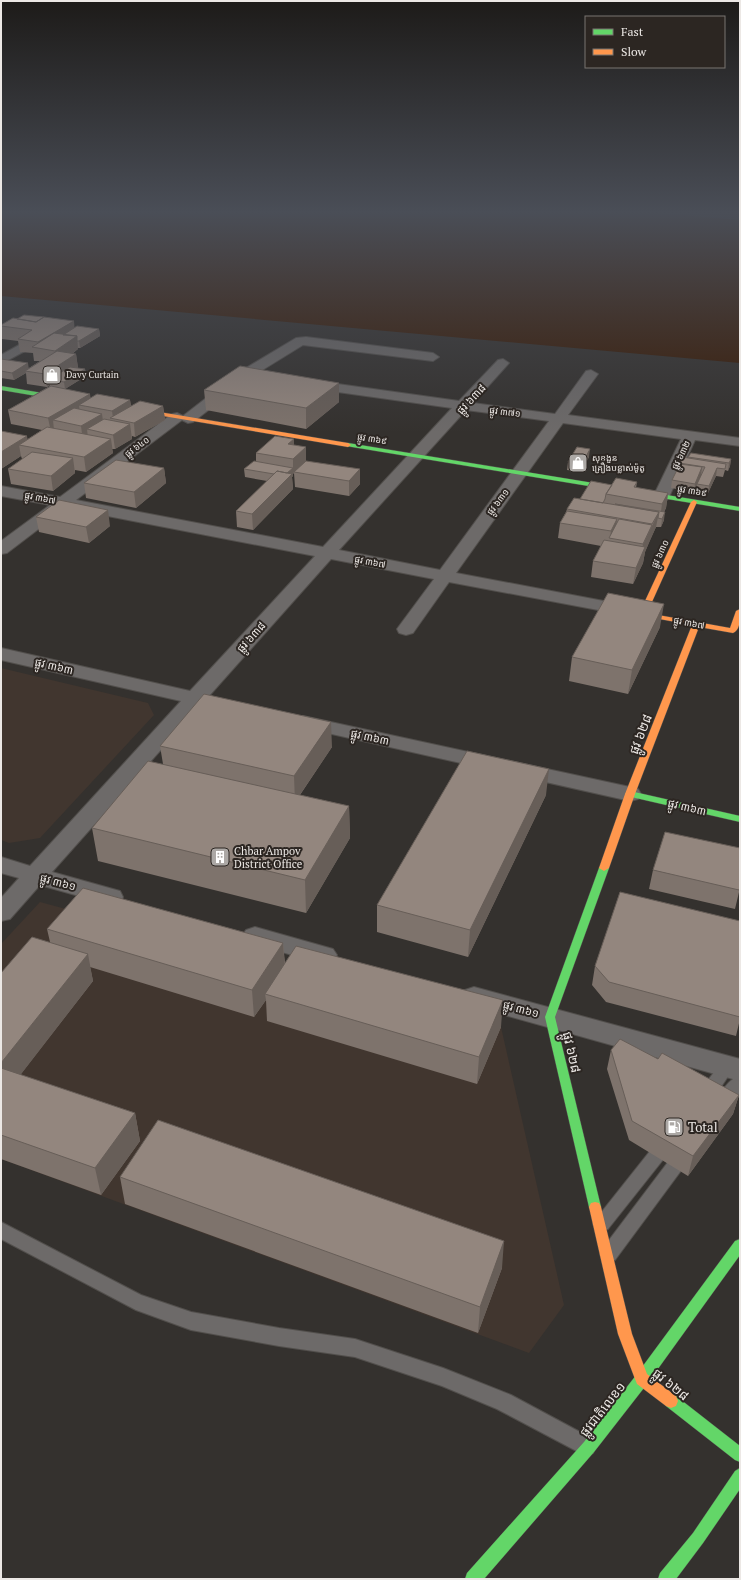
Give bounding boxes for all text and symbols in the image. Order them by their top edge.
legend [585,16,725,68]
text: Fast [621,24,644,39]
text: Slow [621,44,647,59]
shop icon: Davy Curtain [41,364,63,386]
place label: Davy Curtain [66,369,119,381]
street label: ផ្លូវ ៦៣៨ [453,381,491,419]
street label: ផ្លូវ ៣៧១ [489,404,521,422]
street label: ផ្លូវ ៣៦៩ [356,431,388,449]
street label: ផ្លូវ ៦៤០ [122,434,153,462]
street label: ផ្លូវ ៦៣២ [669,438,695,472]
shop icon: សុខងួន គ្រឿងបន្លាស់ម៉ូតូ [567,452,589,474]
place label: សុខងួន គ្រឿងបន្លាស់ម៉ូតូ [592,452,645,474]
street label: ផ្លូវ ៣៦៩ [676,483,708,501]
street label: ផ្លូវ ៦៣១ [484,486,513,519]
street label: ផ្លូវ ៣៦៧ [23,489,57,509]
street label: ផ្លូវ ៦៣០ [648,538,673,571]
street label: ផ្លូវ ៣៦៧ [353,553,387,573]
street label: ផ្លូវ ៣៦៧ [672,614,706,634]
street label: ផ្លូវ ៦៣៨ [234,619,271,657]
street label: ផ្លូវ ៣៦៣ [33,655,75,680]
street label: ផ្លូវ ៦២៨ [624,711,659,758]
street label: ផ្លូវ ៣៦៣ [349,726,391,751]
street label: ផ្លូវ ៣៦៣ [666,796,708,821]
place label: Chbar Ampov District Office [234,844,303,871]
building icon: Chbar Ampov District Office [209,846,231,868]
street label: ផ្លូវ ៣៦១ [38,870,78,897]
street label: ផ្លូវ ៣៦១ [501,997,541,1024]
street label: ផ្លូវ ៦២៨ [556,1030,585,1075]
fuel station icon: Total [663,1116,685,1138]
place label: Total [688,1118,718,1136]
street label: ផ្លូវ ៦២៨ [647,1364,693,1406]
street label: ផ្លូវជាតិលេខ១ [575,1378,631,1442]

